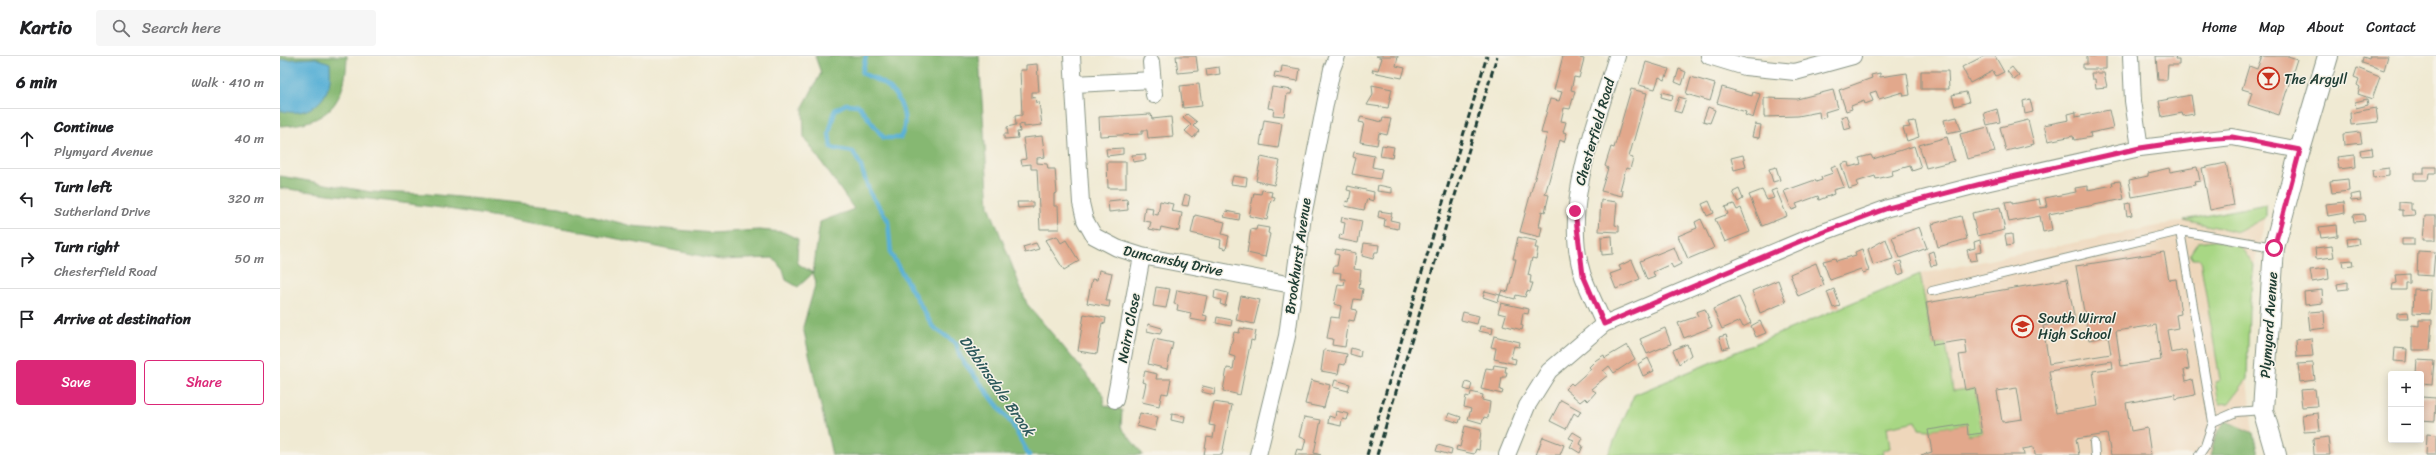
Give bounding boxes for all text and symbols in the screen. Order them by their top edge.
search box [96,10,376,46]
text: Kartio [20,11,72,44]
text: Search here [142,15,221,41]
text: Home [2202,15,2237,40]
text: Map [2259,15,2285,40]
text: About [2307,15,2344,40]
text: Contact [2366,15,2416,40]
icon: search [110,17,132,39]
bar icon: The Argyll [2255,66,2281,92]
text: 6 min [16,67,57,97]
place label: The Argyll [2284,67,2348,92]
text: Walk · 410 m [191,71,264,94]
street label: Chesterfield Road [1568,74,1623,189]
text: Continue [54,114,114,140]
text: 40 m [234,127,264,150]
icon: ahead [16,128,38,150]
text: Plymyard Avenue [54,140,153,163]
text: Turn left [54,174,112,200]
text: 320 m [228,187,264,210]
icon: left [16,188,38,210]
street label: Brookhurst Avenue [1277,196,1319,316]
text: Sutherland Drive [54,200,151,223]
route end [1566,202,1584,220]
text: Turn right [54,234,119,260]
street label: Duncansby Drive [1121,238,1225,284]
route start [2265,239,2283,257]
text: 50 m [234,247,264,270]
icon: right [16,248,38,270]
text: Chesterfield Road [54,260,157,283]
street label: Plymyard Avenue [2253,271,2285,379]
street label: Nairn Close [1110,291,1148,365]
text: Arrive at destination [54,306,191,332]
place label: South Wirral High School [2038,306,2117,347]
icon: arrive [16,308,38,330]
school or university icon: South Wirral High School [2010,313,2036,339]
water label: Dibbinsdale Brook [952,330,1043,444]
button: Save [16,360,136,405]
button: Share [144,360,264,405]
map controls [2388,371,2424,443]
button: + [2388,371,2424,407]
button: − [2388,407,2424,443]

